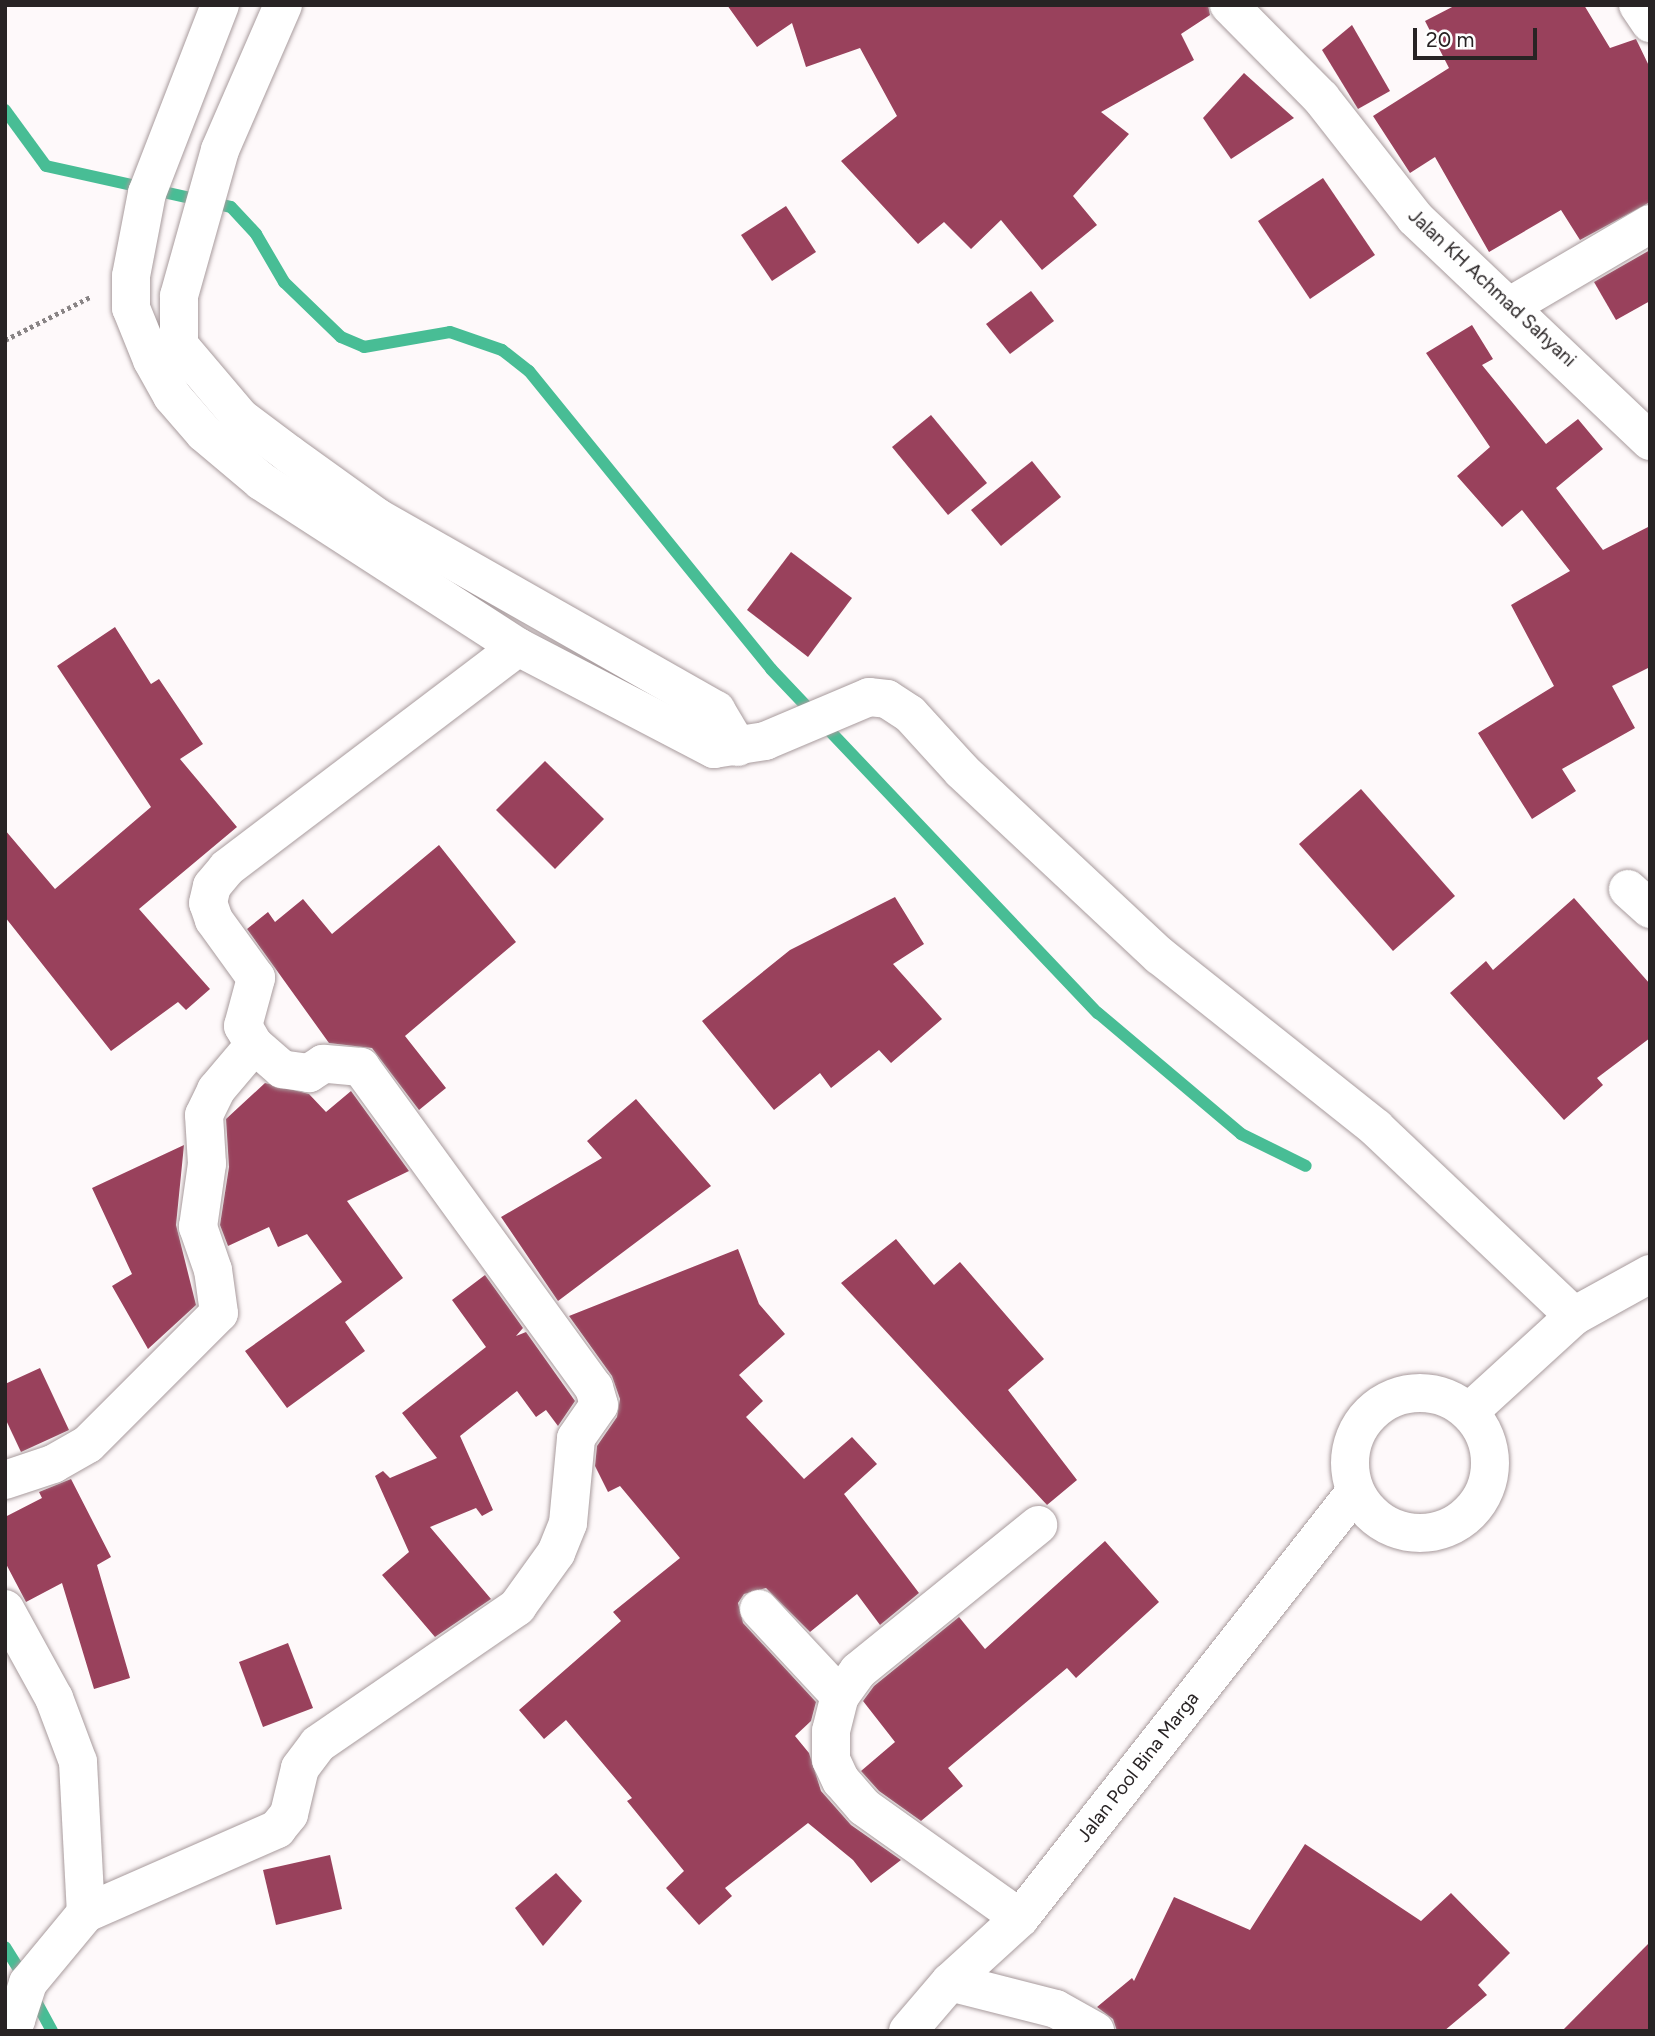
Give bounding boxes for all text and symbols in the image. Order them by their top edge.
scale bar [1417,14,1541,58]
text: 20 m [1426,27,1474,52]
street label: Jalan KH Achmad Sahyani [1403,204,1581,372]
street label: Jalan Pool Bina Marga [1072,1687,1204,1847]

